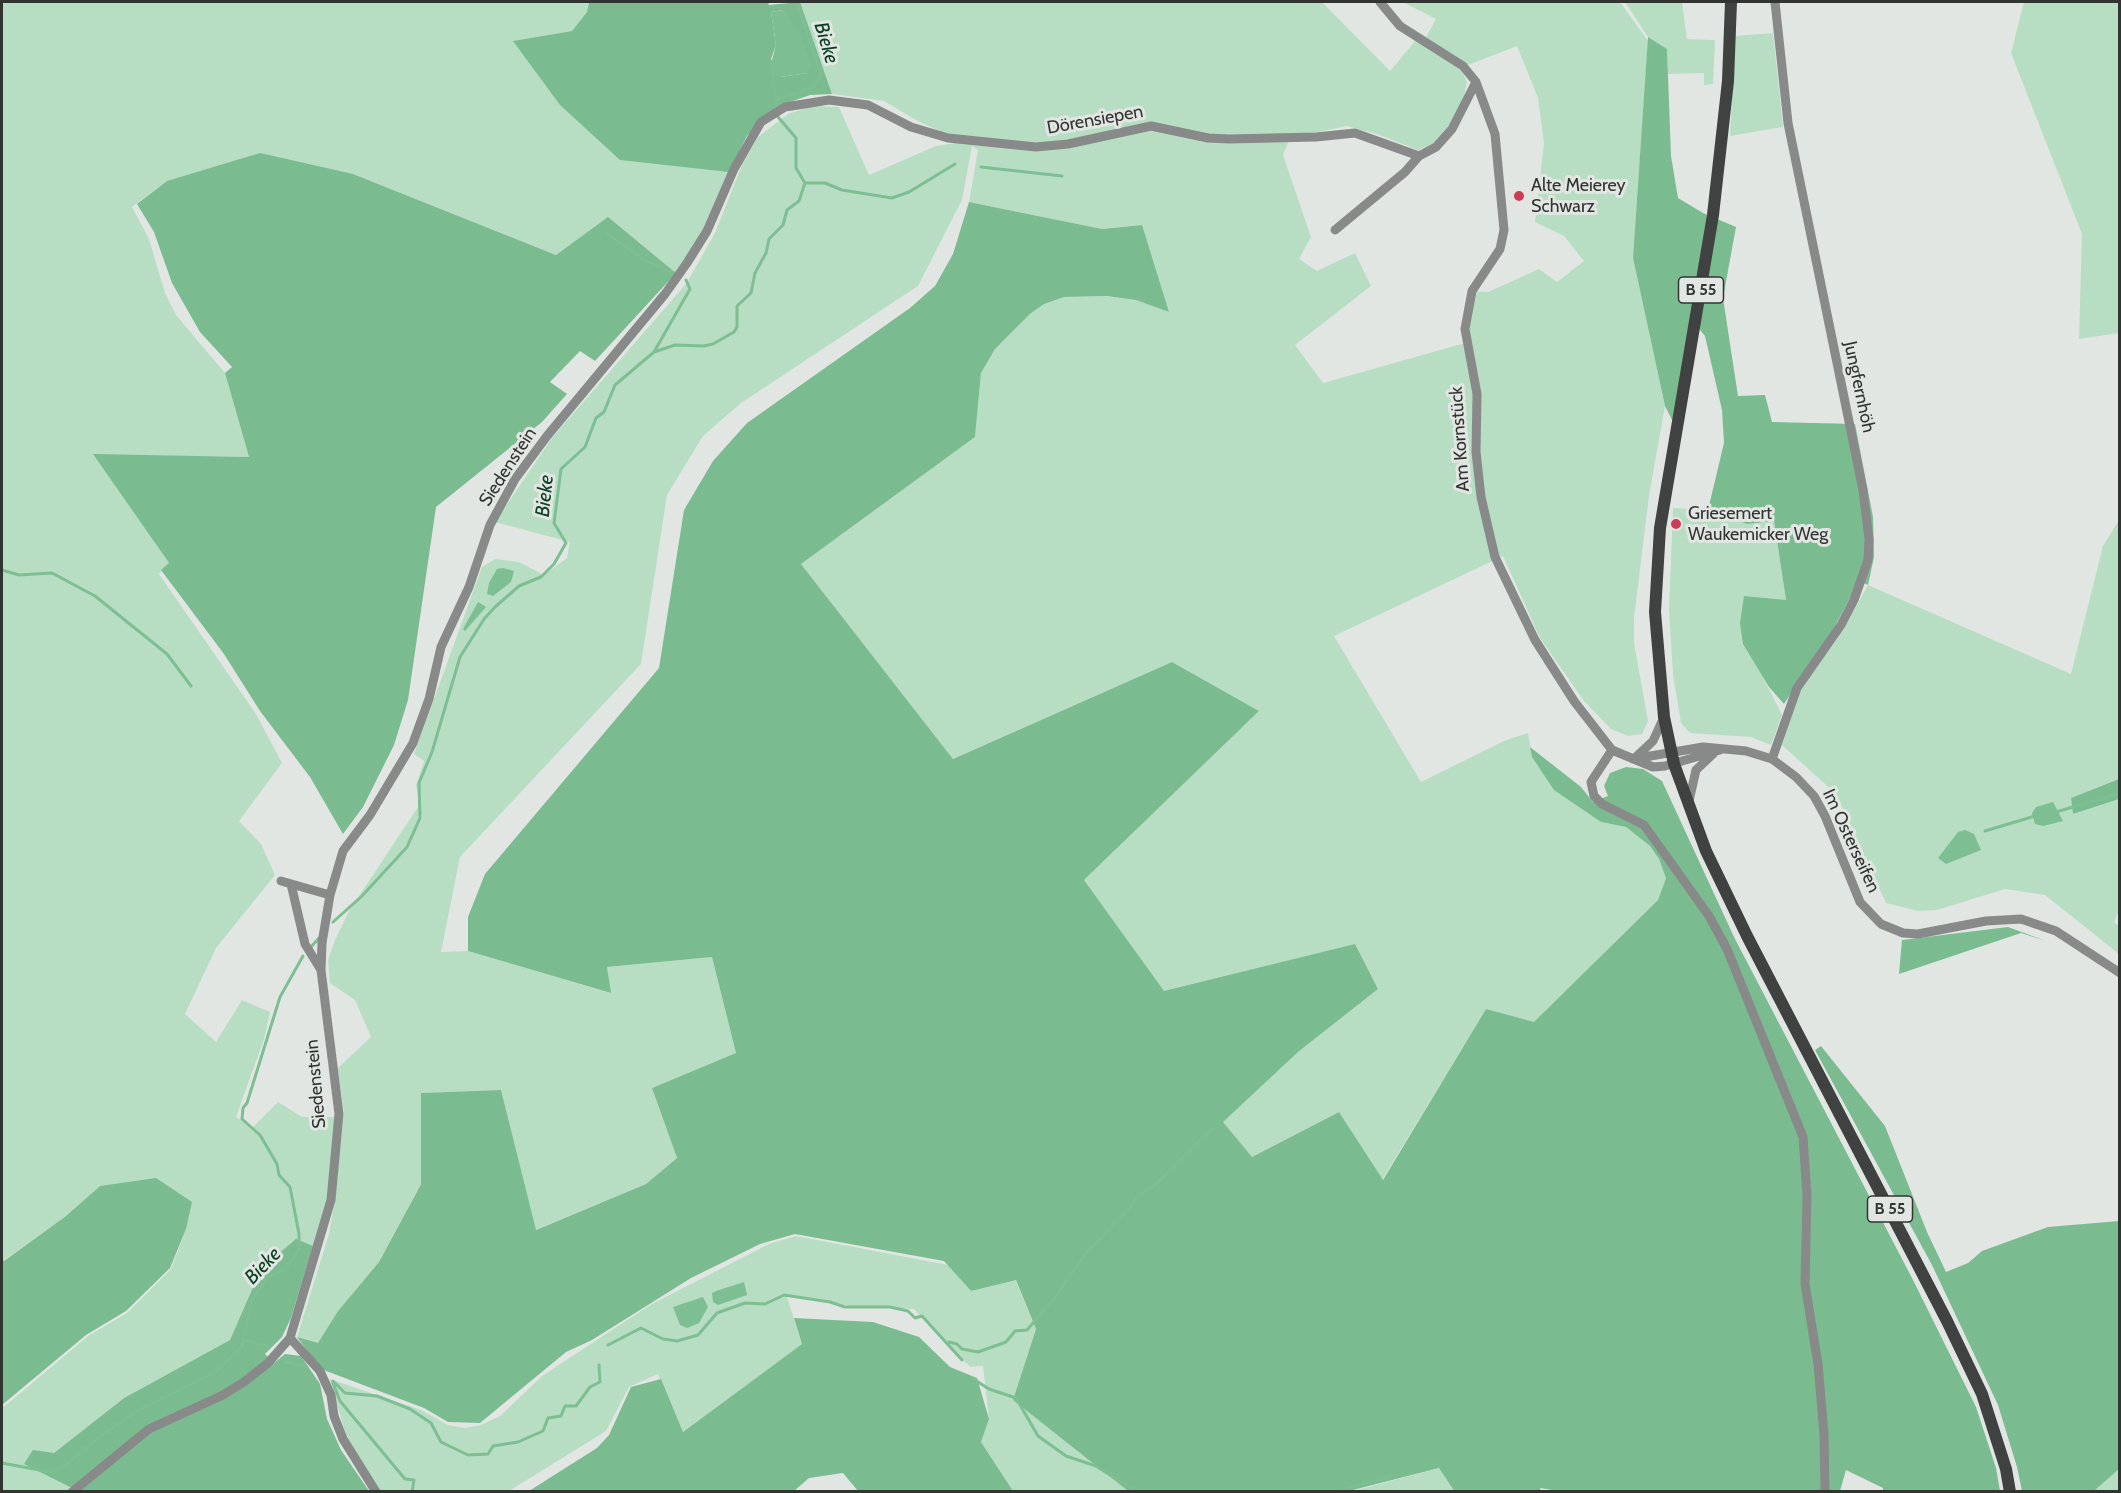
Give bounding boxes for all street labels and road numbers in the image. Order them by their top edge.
street label: Dörensiepen [1045,101,1145,139]
road number: B 55 [1678,277,1724,303]
street label: Jungfernhöh [1839,339,1879,435]
street label: Am Kornstück [1446,386,1474,492]
street label: Siedenstein [475,424,541,510]
street label: Im Osterseifen [1818,786,1884,896]
street label: Siedenstein [301,1039,331,1129]
road number: B 55 [1868,1196,1912,1222]

